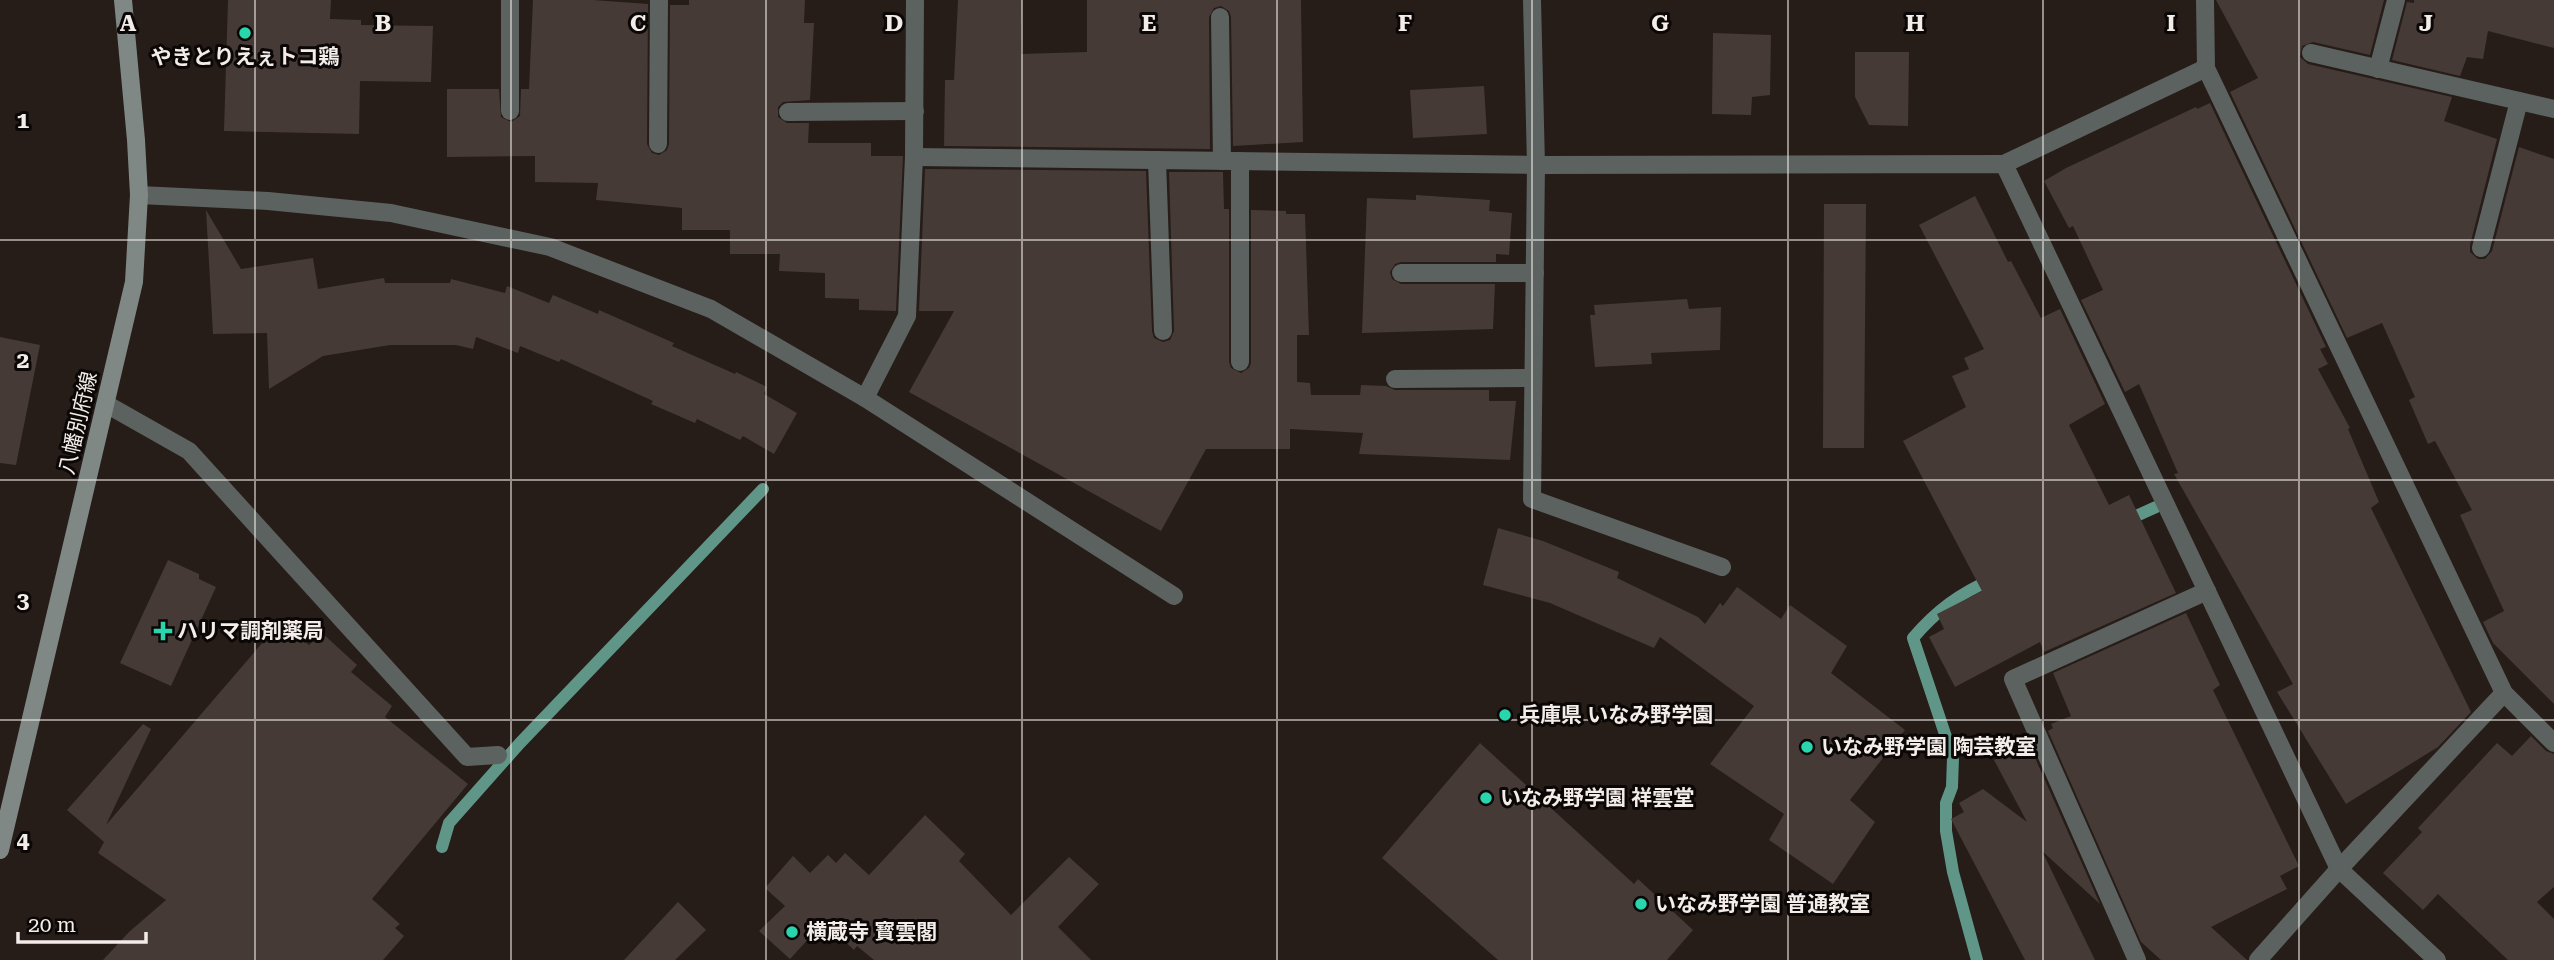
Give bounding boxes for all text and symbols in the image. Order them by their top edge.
text: A [120,10,137,37]
text: B [375,10,391,37]
text: C [630,10,646,37]
text: D [885,10,903,37]
text: E [1142,10,1156,37]
text: F [1398,10,1412,37]
text: G [1651,10,1669,37]
text: H [1906,10,1925,37]
text: I [2166,10,2176,37]
text: J [2419,10,2433,37]
marker: やきとりえぇトコ鶏 [237,25,253,41]
place label: やきとりえぇトコ鶏 [151,45,340,69]
text: 1 [17,107,30,134]
text: 2 [17,347,29,374]
street label: 八幡別府線 [54,369,102,477]
text: 3 [17,587,30,614]
place label: ハリマ調剤薬局 [177,619,324,643]
marker: ハリマ調剤薬局 [155,623,171,639]
place label: 兵庫県 いなみ野学園 [1519,703,1713,727]
marker: 兵庫県 いなみ野学園 [1497,707,1513,723]
place label: いなみ野学園 陶芸教室 [1821,735,2036,759]
marker: いなみ野学園 陶芸教室 [1799,739,1815,755]
place label: いなみ野学園 祥雲堂 [1500,786,1694,810]
marker: いなみ野学園 祥雲堂 [1478,790,1494,806]
text: 4 [17,827,30,854]
place label: いなみ野学園 普通教室 [1655,892,1870,916]
marker: いなみ野学園 普通教室 [1633,896,1649,912]
scale bar [18,900,145,944]
text: 20 m [28,913,76,937]
place label: 横蔵寺 寳雲閣 [806,920,937,944]
marker: 横蔵寺 寳雲閣 [784,924,800,940]

